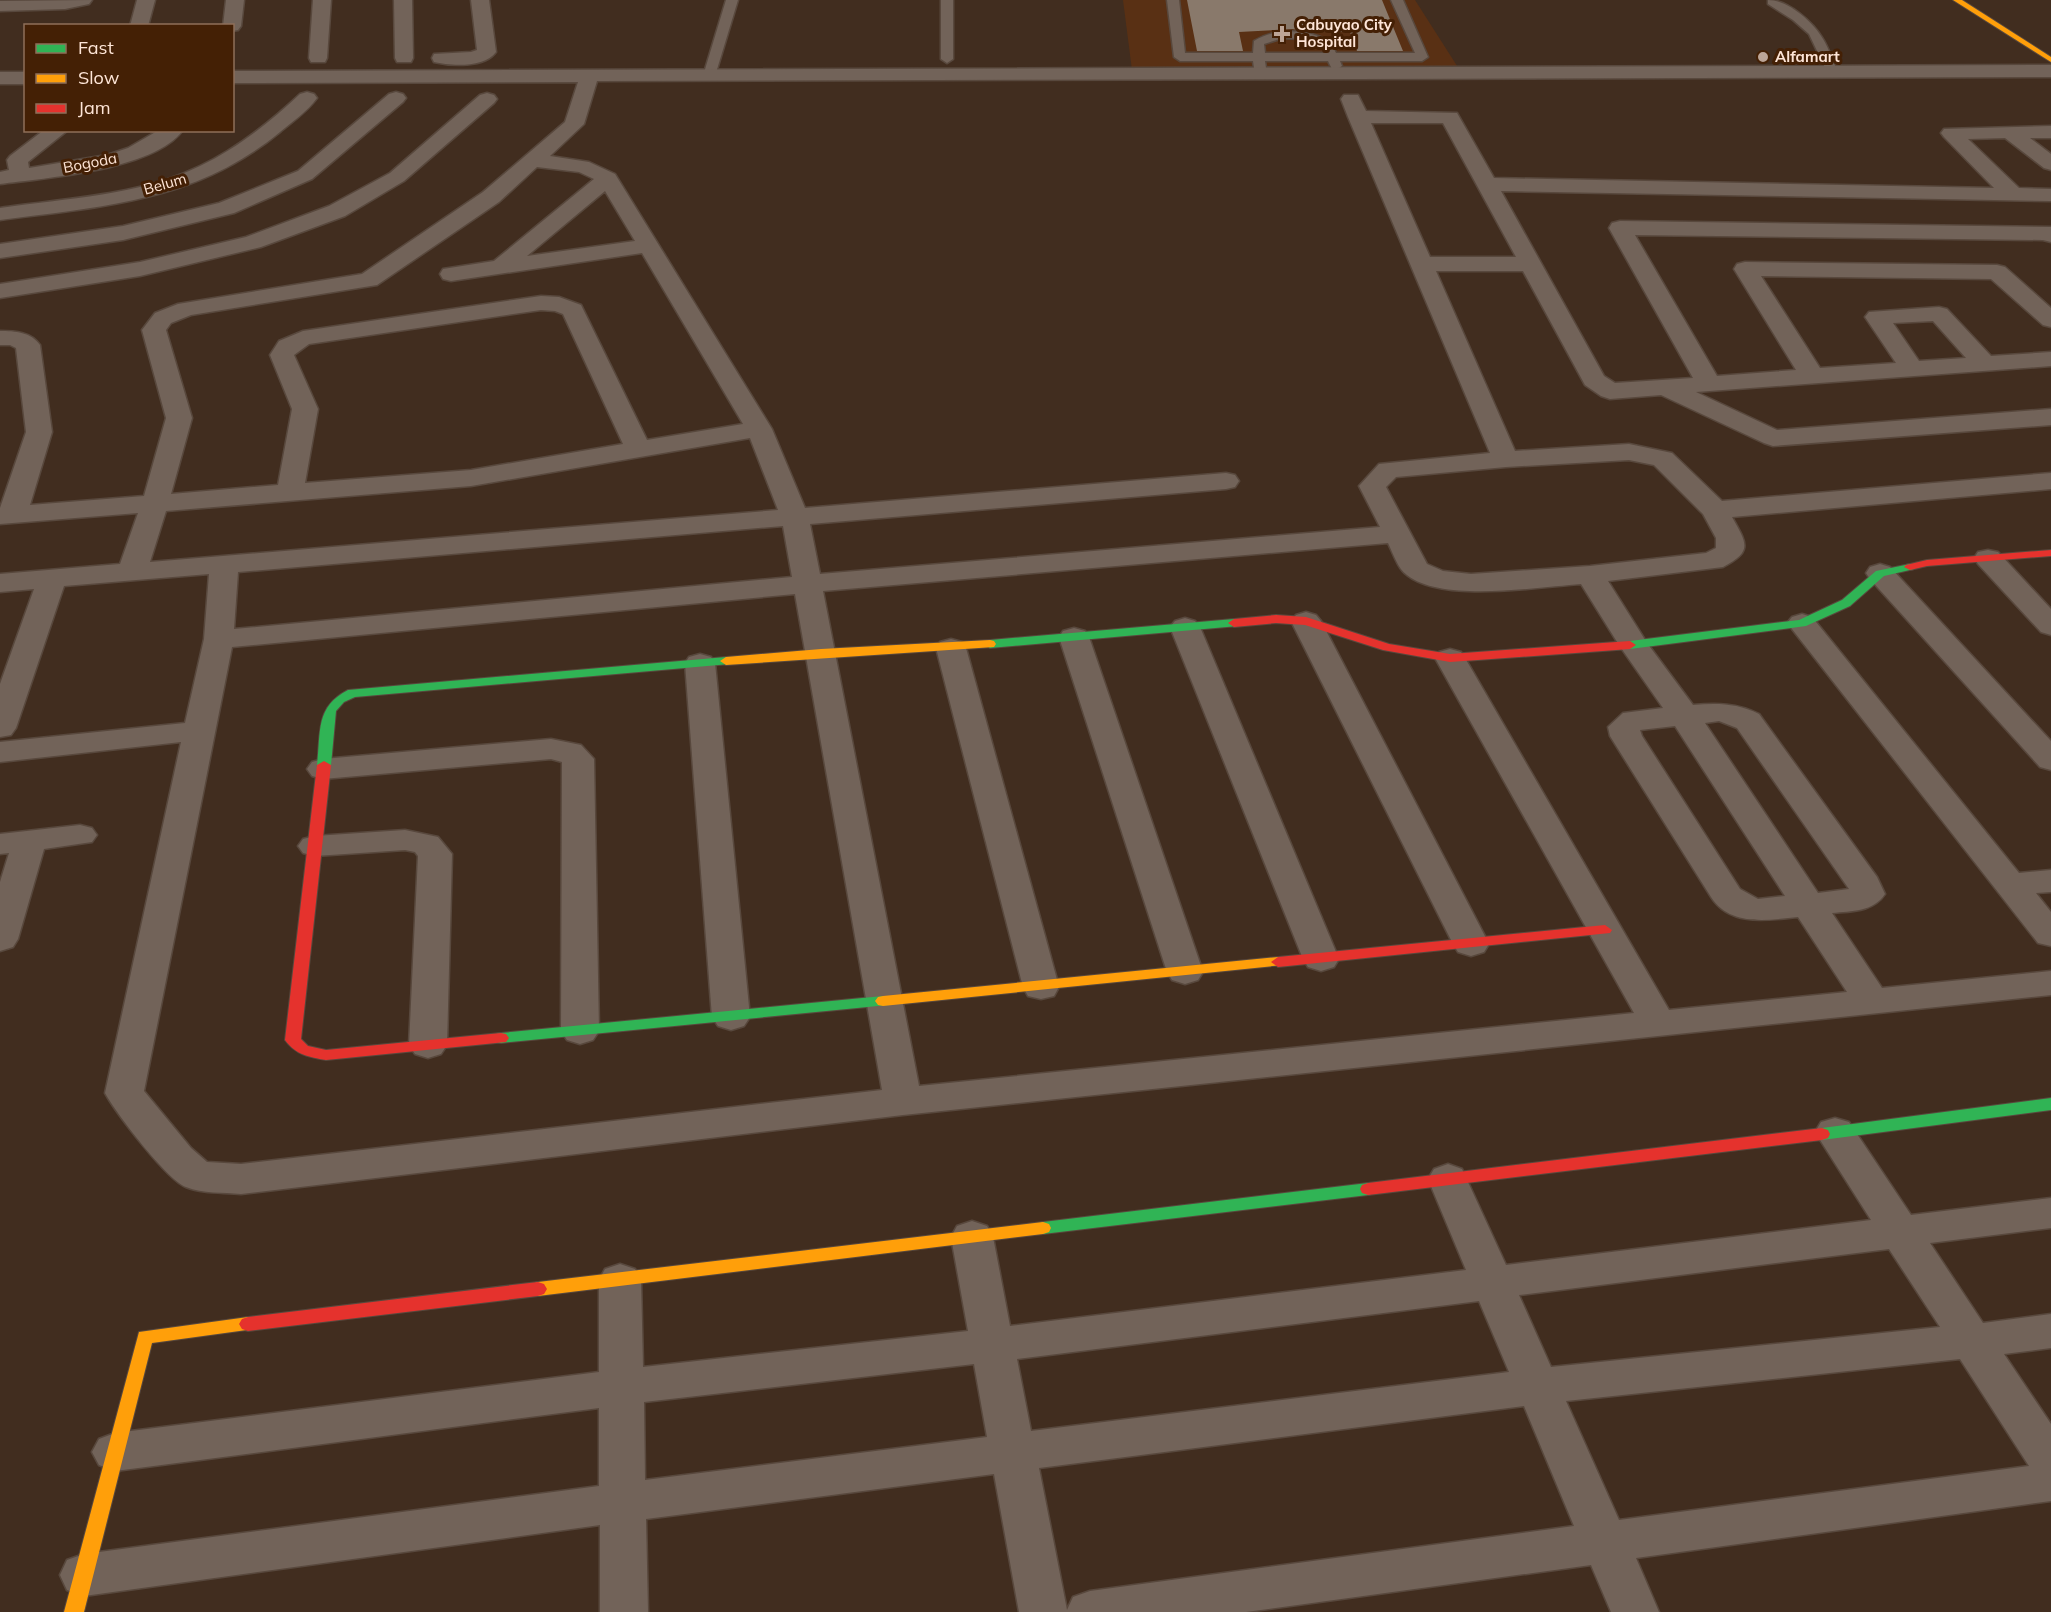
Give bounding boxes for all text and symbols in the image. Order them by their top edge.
place label: Cabuyao City Hospital [1296,15,1393,51]
legend [24,24,234,132]
marker: Cabuyao City Hospital [1273,25,1291,43]
text: Fast [78,36,114,59]
place label: Alfamart [1775,47,1840,66]
marker: Alfamart [1756,50,1770,64]
text: Slow [78,66,120,89]
text: Jam [78,96,111,119]
street label: Bogoda [61,148,118,177]
street label: Belum [141,168,189,199]

